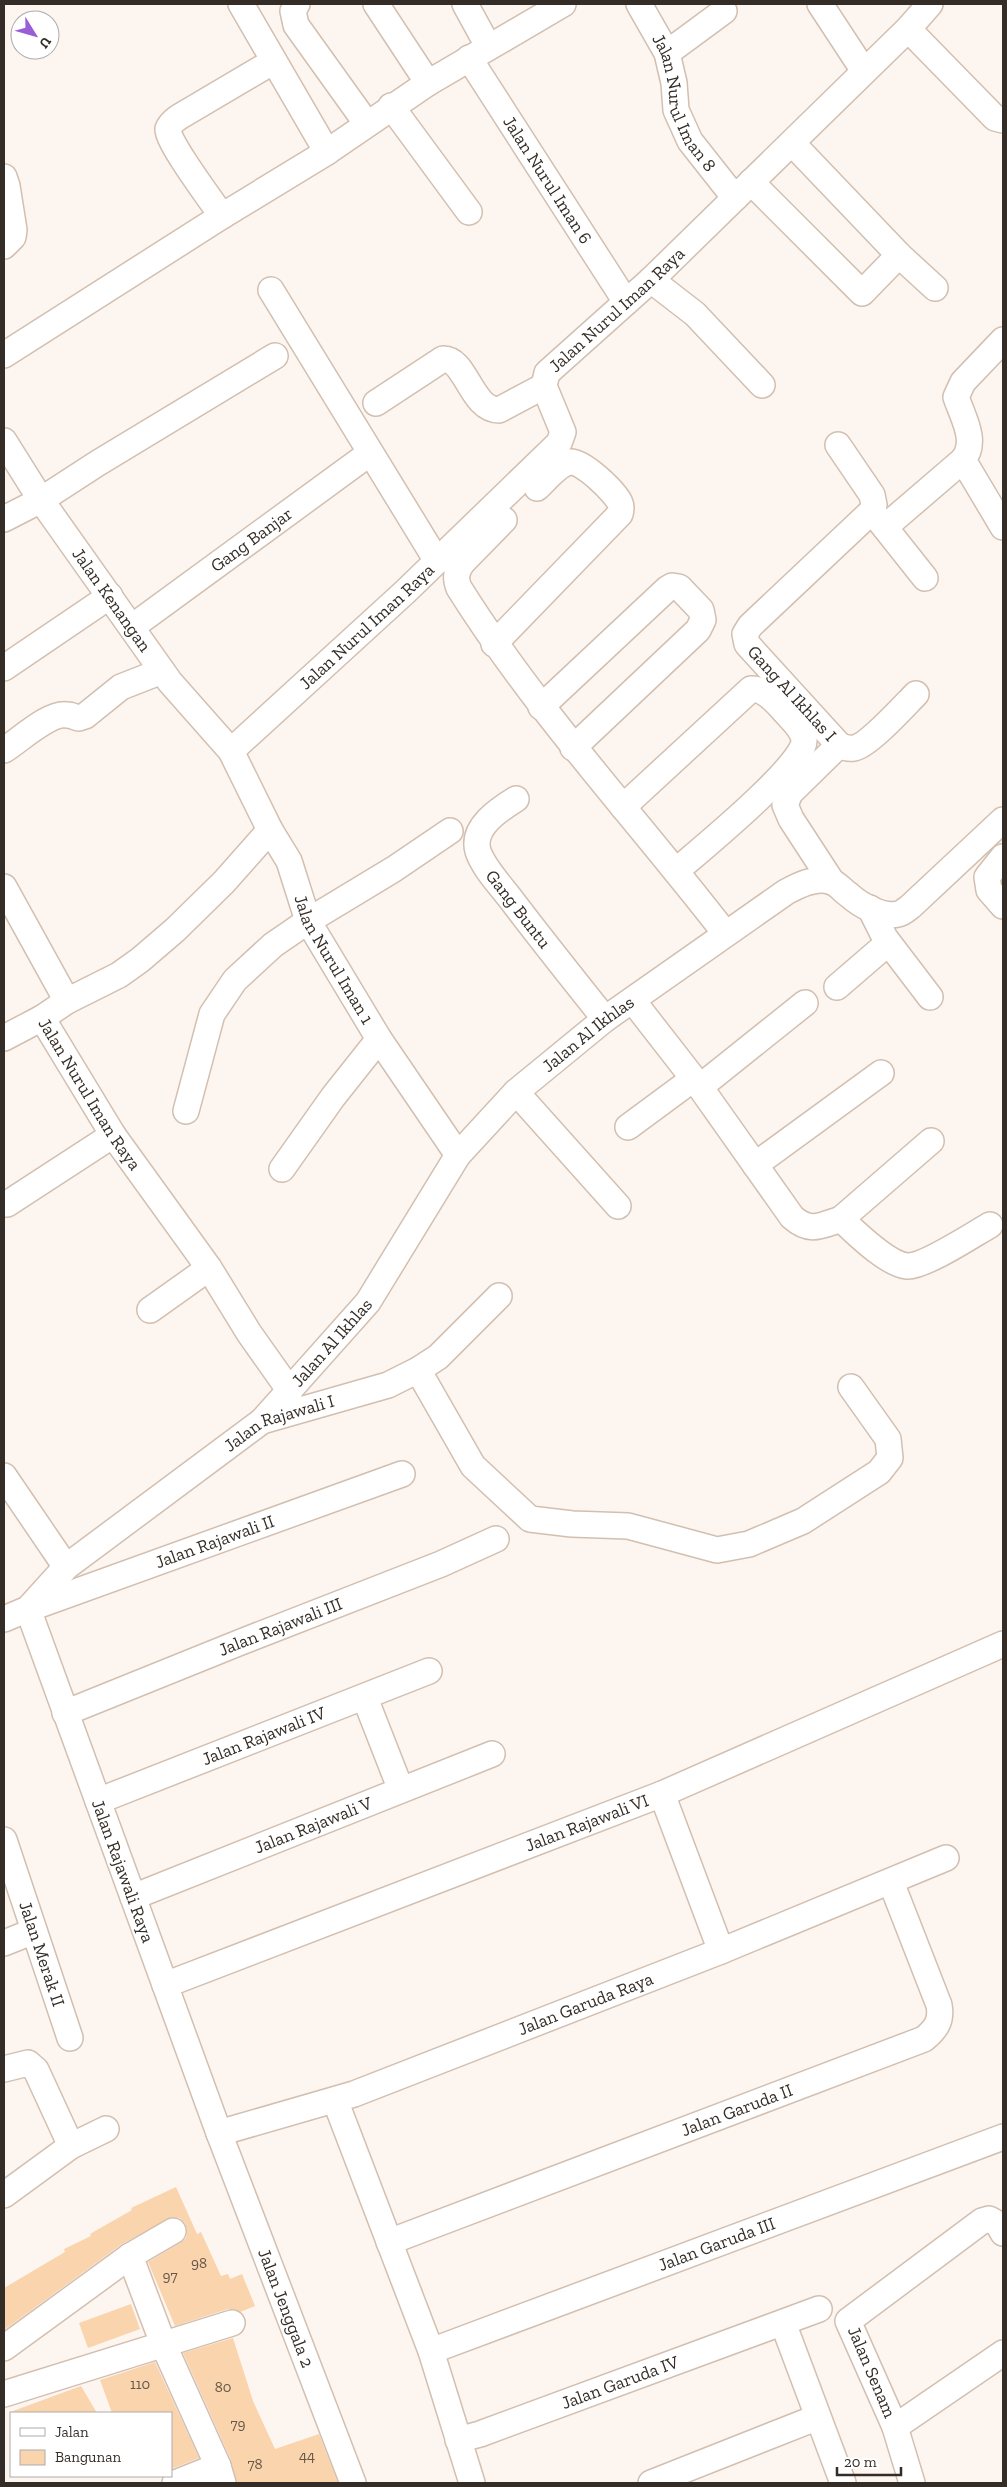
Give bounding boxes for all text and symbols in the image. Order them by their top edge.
north arrow [10,10,60,60]
street label: Jalan Nurul Iman 8 [647,30,721,176]
text: U [35,33,55,52]
street label: Jalan Nurul Iman 6 [498,112,597,248]
street label: Jalan Nurul Iman Raya [544,242,689,377]
street label: Gang Banjar [206,502,297,577]
street label: Jalan Kenangan [67,544,156,657]
street label: Jalan Nurul Iman Raya [295,559,439,694]
street label: Gang Al Ikhlas I [743,641,841,746]
street label: Gang Buntu [481,865,556,953]
street label: Jalan Nurul Iman 1 [289,892,379,1028]
street label: Jalan Al Ikhlas [538,991,638,1077]
street label: Jalan Nurul Iman Raya [34,1014,146,1175]
street label: Jalan Al Ikhlas [287,1294,377,1391]
street label: Jalan Rajawali I [220,1390,337,1457]
street label: Jalan Rajawali II [152,1510,277,1573]
street label: Jalan Rajawali III [215,1593,345,1661]
street label: Jalan Rajawali IV [199,1702,329,1770]
street label: Jalan Rajawali VI [522,1789,652,1857]
street label: Jalan Rajawali V [251,1792,375,1858]
street label: Jalan Rajawali Raya [87,1796,159,1946]
street label: Jalan Merak II [14,1898,70,2010]
street label: Jalan Garuda Raya [515,1967,657,2040]
street label: Jalan Garuda II [678,2079,796,2141]
street label: Jalan Garuda III [655,2212,778,2276]
street label: Jalan Jenggala 2 [253,2245,319,2371]
house number: 98 [191,2254,207,2272]
house number: 97 [162,2267,178,2285]
street label: Jalan Senam [843,2323,901,2421]
street label: Jalan Garuda IV [558,2351,682,2414]
house number: 110 [130,2375,150,2393]
house number: 80 [215,2378,231,2396]
legend [10,2412,172,2477]
house number: 79 [230,2415,246,2433]
text: Jalan [55,2423,89,2441]
scale bar [837,2444,901,2476]
house number: 44 [299,2447,315,2465]
text: Bangunan [55,2448,121,2466]
text: 20 m [844,2453,877,2471]
house number: 78 [247,2455,263,2473]

